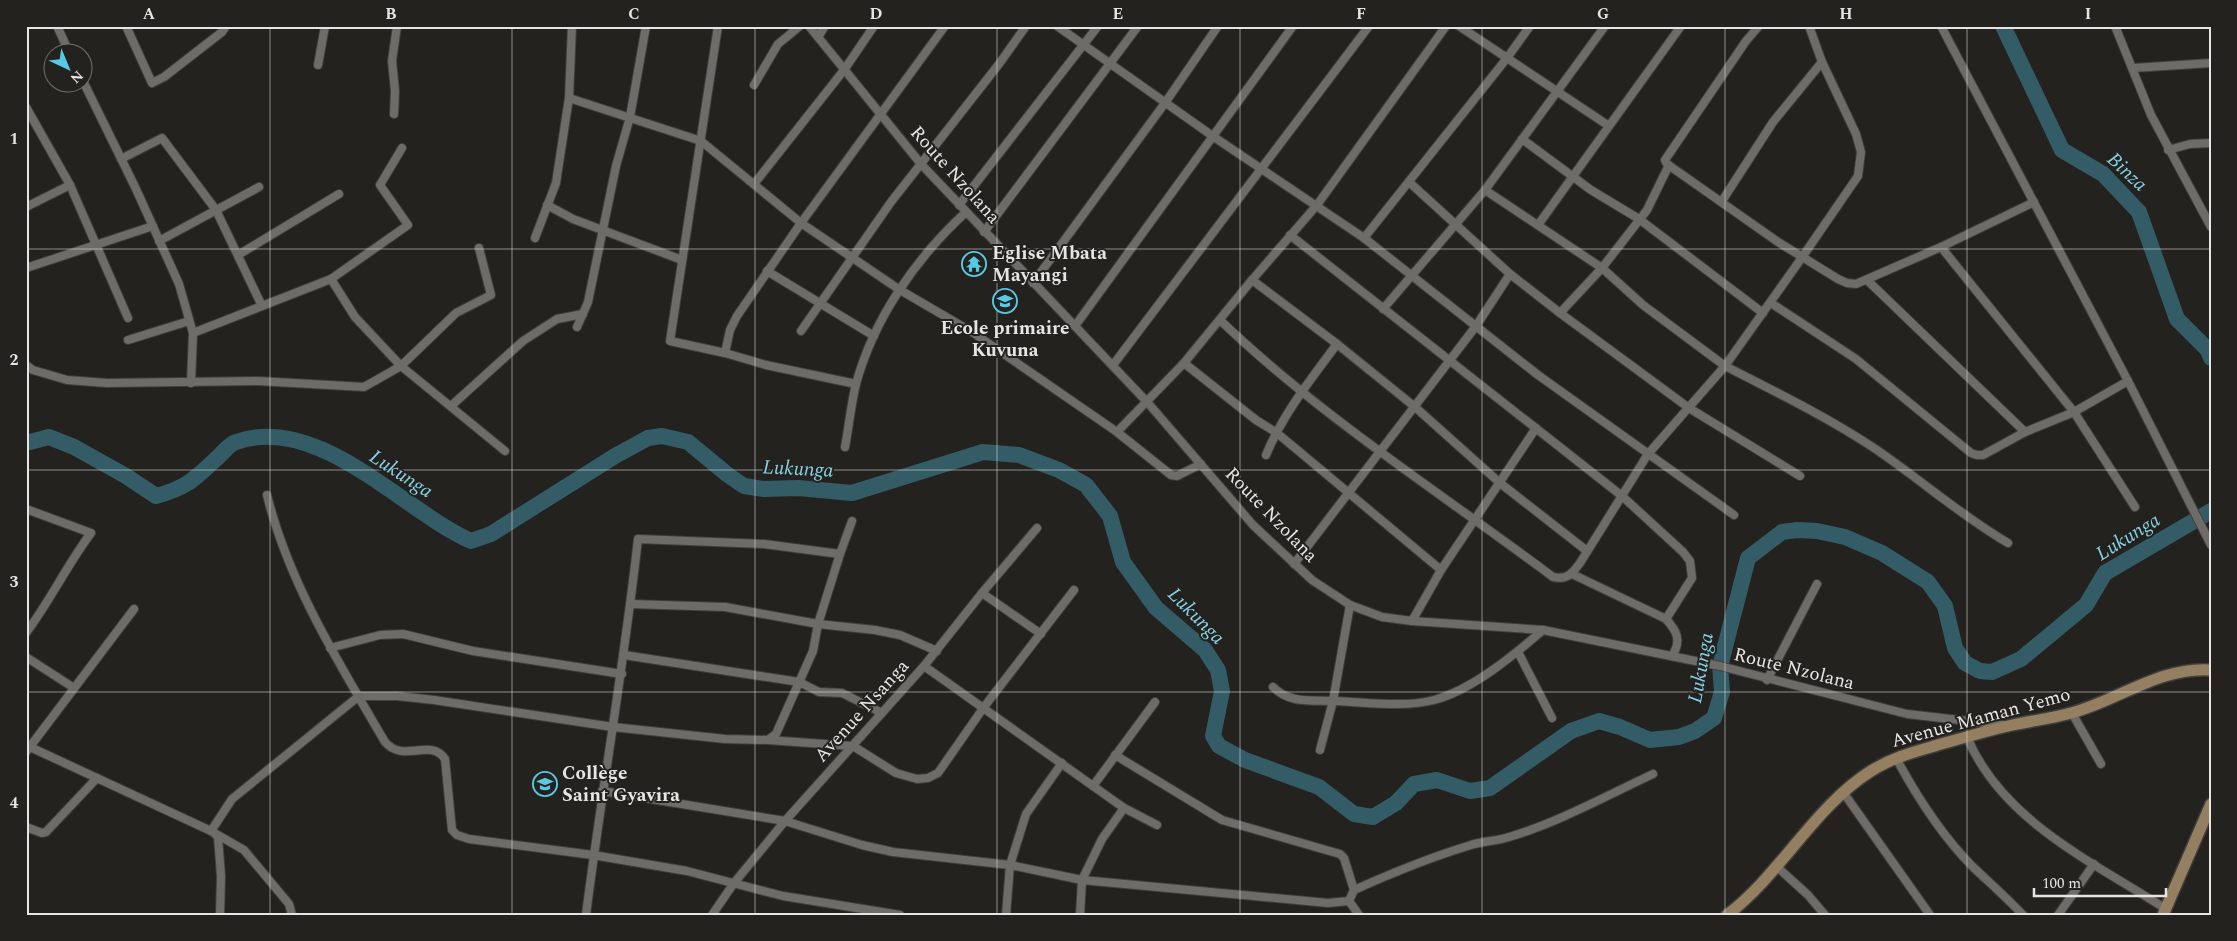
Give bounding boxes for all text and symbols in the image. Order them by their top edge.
text: A [143,2,156,26]
text: B [385,2,397,26]
text: C [628,2,640,26]
text: D [870,2,883,26]
text: E [1113,2,1123,26]
text: F [1356,2,1366,26]
text: G [1597,2,1609,26]
text: H [1839,2,1853,26]
text: I [2085,2,2091,26]
north arrow [42,42,92,92]
text: N [65,65,88,89]
street label: Route Nzolana [903,119,1008,231]
text: 1 [10,127,18,151]
water label: Binza [2100,145,2154,199]
place label: Eglise Mbata Mayangi [992,239,1107,290]
temple icon: Eglise Mbata Mayangi [961,251,987,277]
school or university icon: Ecole primaire Kuvuna [992,288,1018,314]
place label: Ecole primaire Kuvuna [940,314,1070,365]
text: 2 [10,348,19,372]
water label: Lukunga [363,442,439,506]
water label: Lukunga [762,452,834,486]
street label: Route Nzolana [1218,461,1325,570]
water label: Lukunga [2090,505,2166,569]
text: 3 [10,570,19,594]
water label: Lukunga [1160,580,1232,652]
water label: Lukunga [1680,630,1722,706]
street label: Route Nzolana [1731,640,1858,698]
street label: Avenue Nsanga [808,652,917,769]
street label: Avenue Maman Yemo [1888,680,2074,756]
place label: Collège Saint Gyavira [562,759,680,810]
school or university icon: Collège Saint Gyavira [532,771,558,797]
text: 4 [10,791,19,815]
scale bar [2034,866,2167,898]
text: 100 m [2042,872,2081,895]

